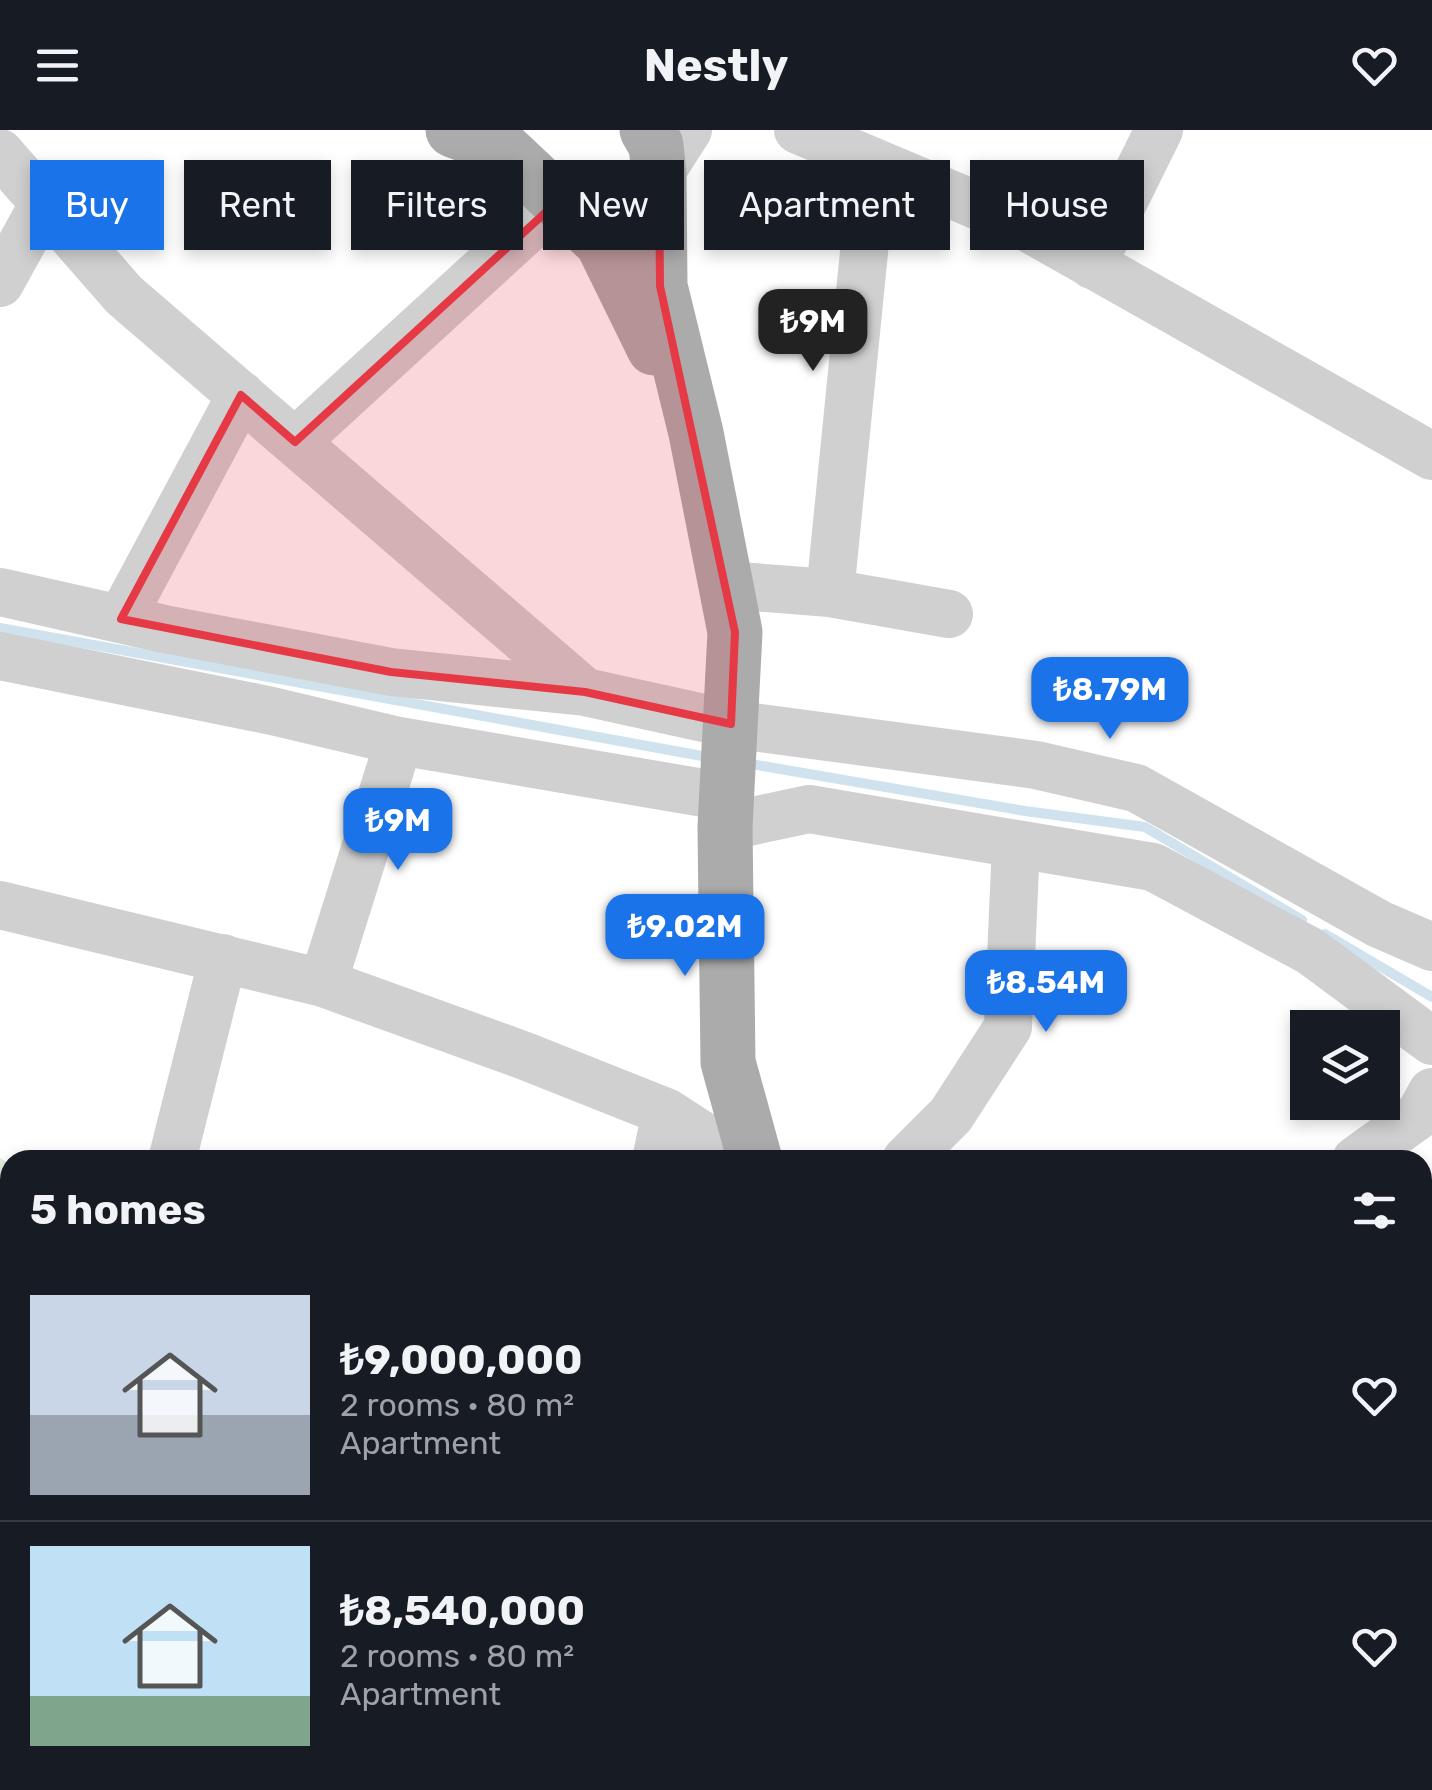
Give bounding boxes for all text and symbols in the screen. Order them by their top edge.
icon: menu [30,38,85,93]
icon: heart [1347,38,1402,93]
text: Nestly [644,39,788,92]
chip: Buy [30,160,164,250]
chip: Rent [184,160,331,250]
chip: Filters [351,160,523,250]
chip: New [543,160,684,250]
chip: Apartment [704,160,950,250]
chip: House [970,160,1144,250]
pin: ₺9M [765,289,861,374]
text: ₺9M [780,302,846,340]
pin: ₺8.79M [1029,657,1191,742]
text: ₺8.79M [1053,670,1167,708]
pin: ₺9M [350,788,446,873]
text: ₺9M [365,801,431,839]
pin: ₺9.02M [604,894,766,979]
text: ₺9.02M [627,907,743,945]
pin: ₺8.54M [965,950,1127,1035]
text: ₺8.54M [987,963,1105,1001]
map controls [1290,1010,1400,1120]
button: layers [1290,1010,1400,1120]
icon: filters [1347,1183,1402,1238]
text: 5 homes [30,1185,206,1235]
icon: home [110,1335,230,1455]
text: ₺9,000,000 [340,1335,583,1385]
icon: heart [1347,1368,1402,1423]
text: 2 rooms · 80 m² [340,1386,574,1424]
text: Apartment [340,1424,501,1462]
icon: home [110,1586,230,1706]
text: ₺8,540,000 [340,1586,585,1636]
icon: heart [1347,1619,1402,1674]
text: 2 rooms · 80 m² [340,1637,574,1675]
text: Apartment [340,1675,501,1713]

